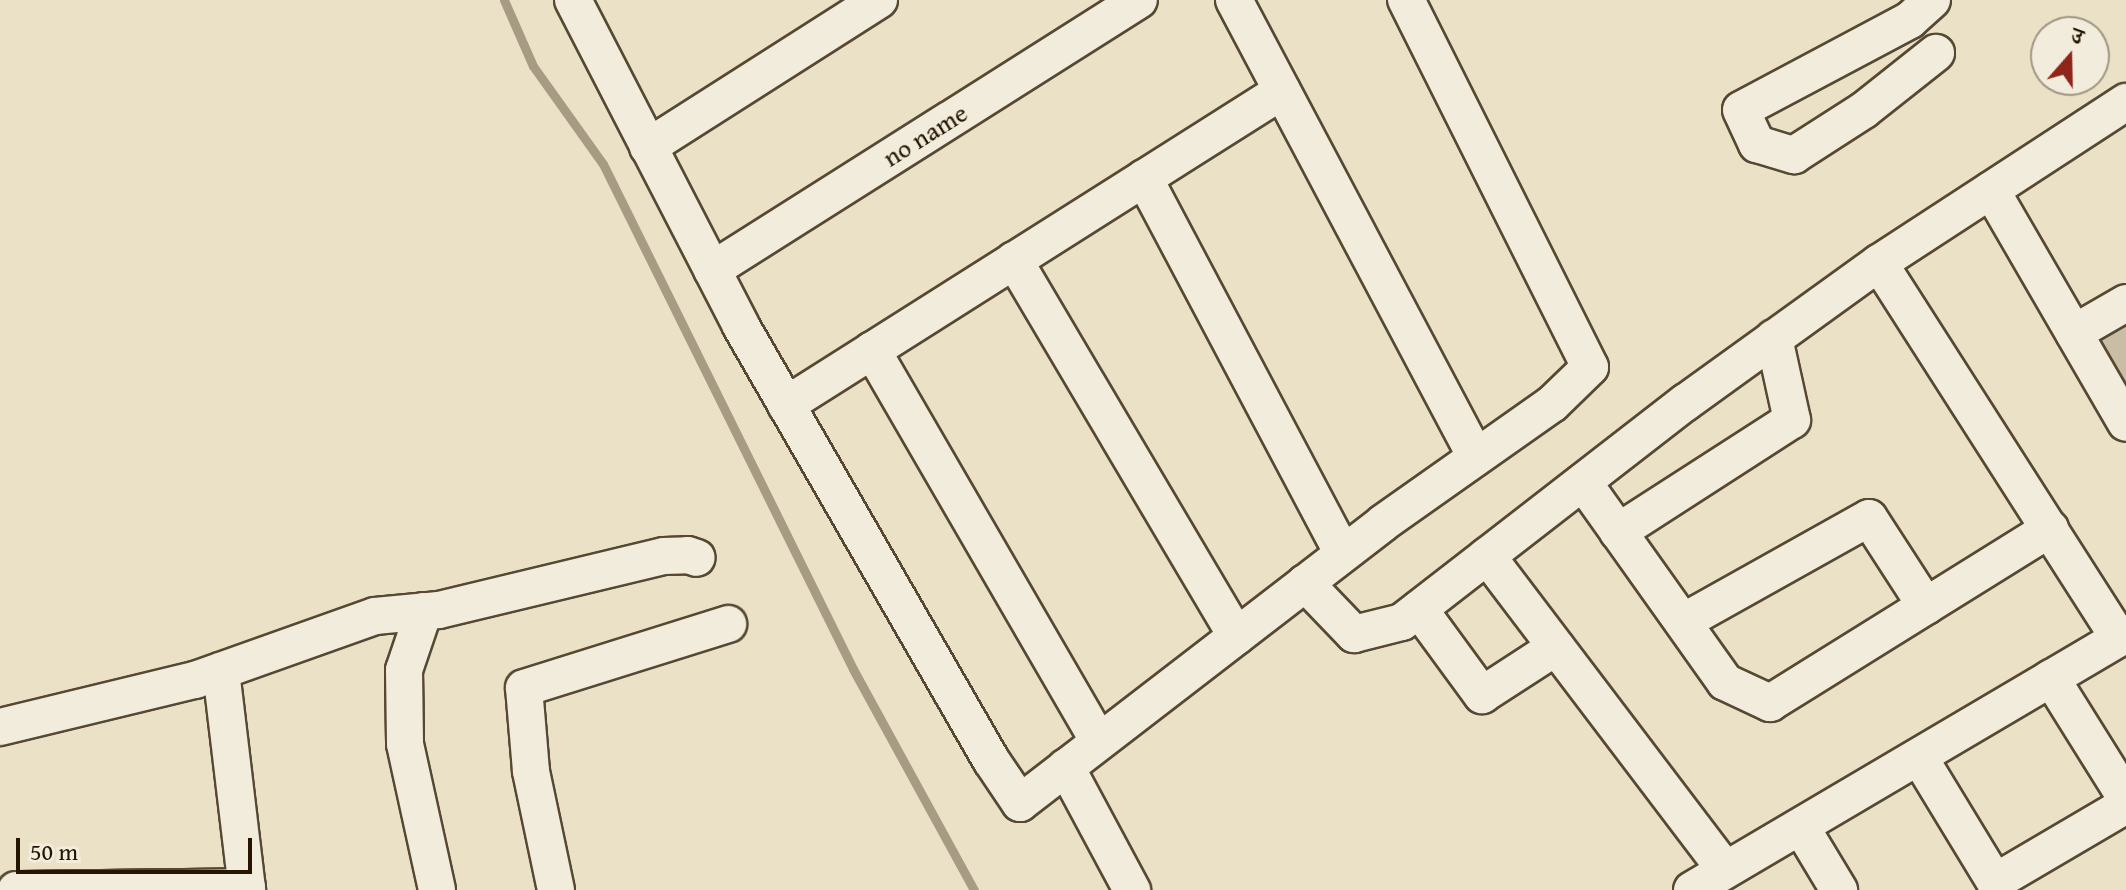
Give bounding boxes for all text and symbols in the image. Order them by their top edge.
north arrow [2030,16,2110,96]
text: उ [2067,18,2088,52]
street label: no name [877,97,973,173]
scale bar [20,822,256,872]
text: 50 m [30,834,78,869]

